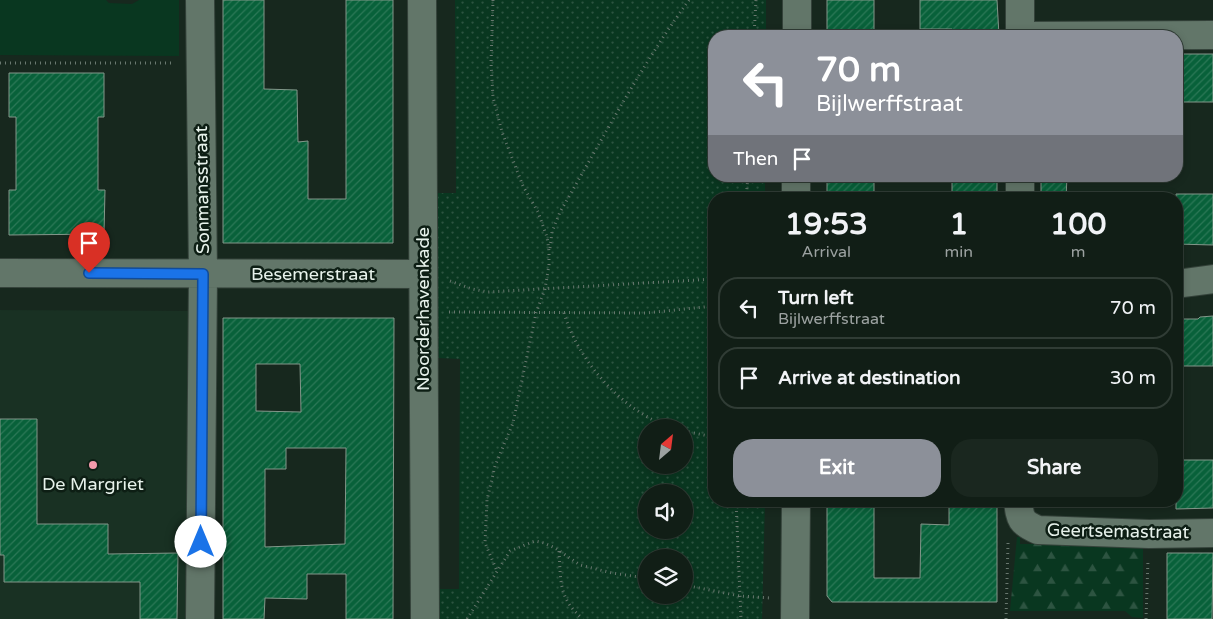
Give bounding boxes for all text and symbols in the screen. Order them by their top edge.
text: 70 m [816,49,901,91]
icon: left [733,50,798,115]
text: Bijlwerffstraat [816,91,963,117]
street label: Sonmansstraat [190,125,214,254]
icon: arrive [788,145,816,173]
text: Then [733,148,778,170]
text: 19:53 [785,206,868,243]
text: 1 [949,206,968,243]
text: 100 [1050,206,1106,243]
pin [68,222,110,273]
street label: Noorderhavenkade [412,227,434,391]
icon: arrive [75,229,103,257]
text: Arrival [802,242,851,262]
text: min [945,242,973,262]
text: m [1071,242,1085,262]
street label: Besemerstraat [251,263,375,285]
text: Turn left [778,287,854,309]
icon: left [735,294,763,322]
text: 70 m [1110,297,1156,319]
text: Bijlwerffstraat [778,309,885,329]
icon: arrive [735,364,763,392]
text: Arrive at destination [778,367,961,389]
text: 30 m [1110,367,1156,389]
north arrow [638,419,692,474]
map controls [638,419,693,604]
button: Exit [733,439,941,497]
button: Share [951,439,1158,497]
marker: De Margriet [87,459,99,471]
place label: De Margriet [42,473,144,495]
button: sound [638,484,693,539]
position arrow [174,515,226,567]
street label: Geertsemastraat [1047,519,1190,543]
button: layers [638,549,693,604]

